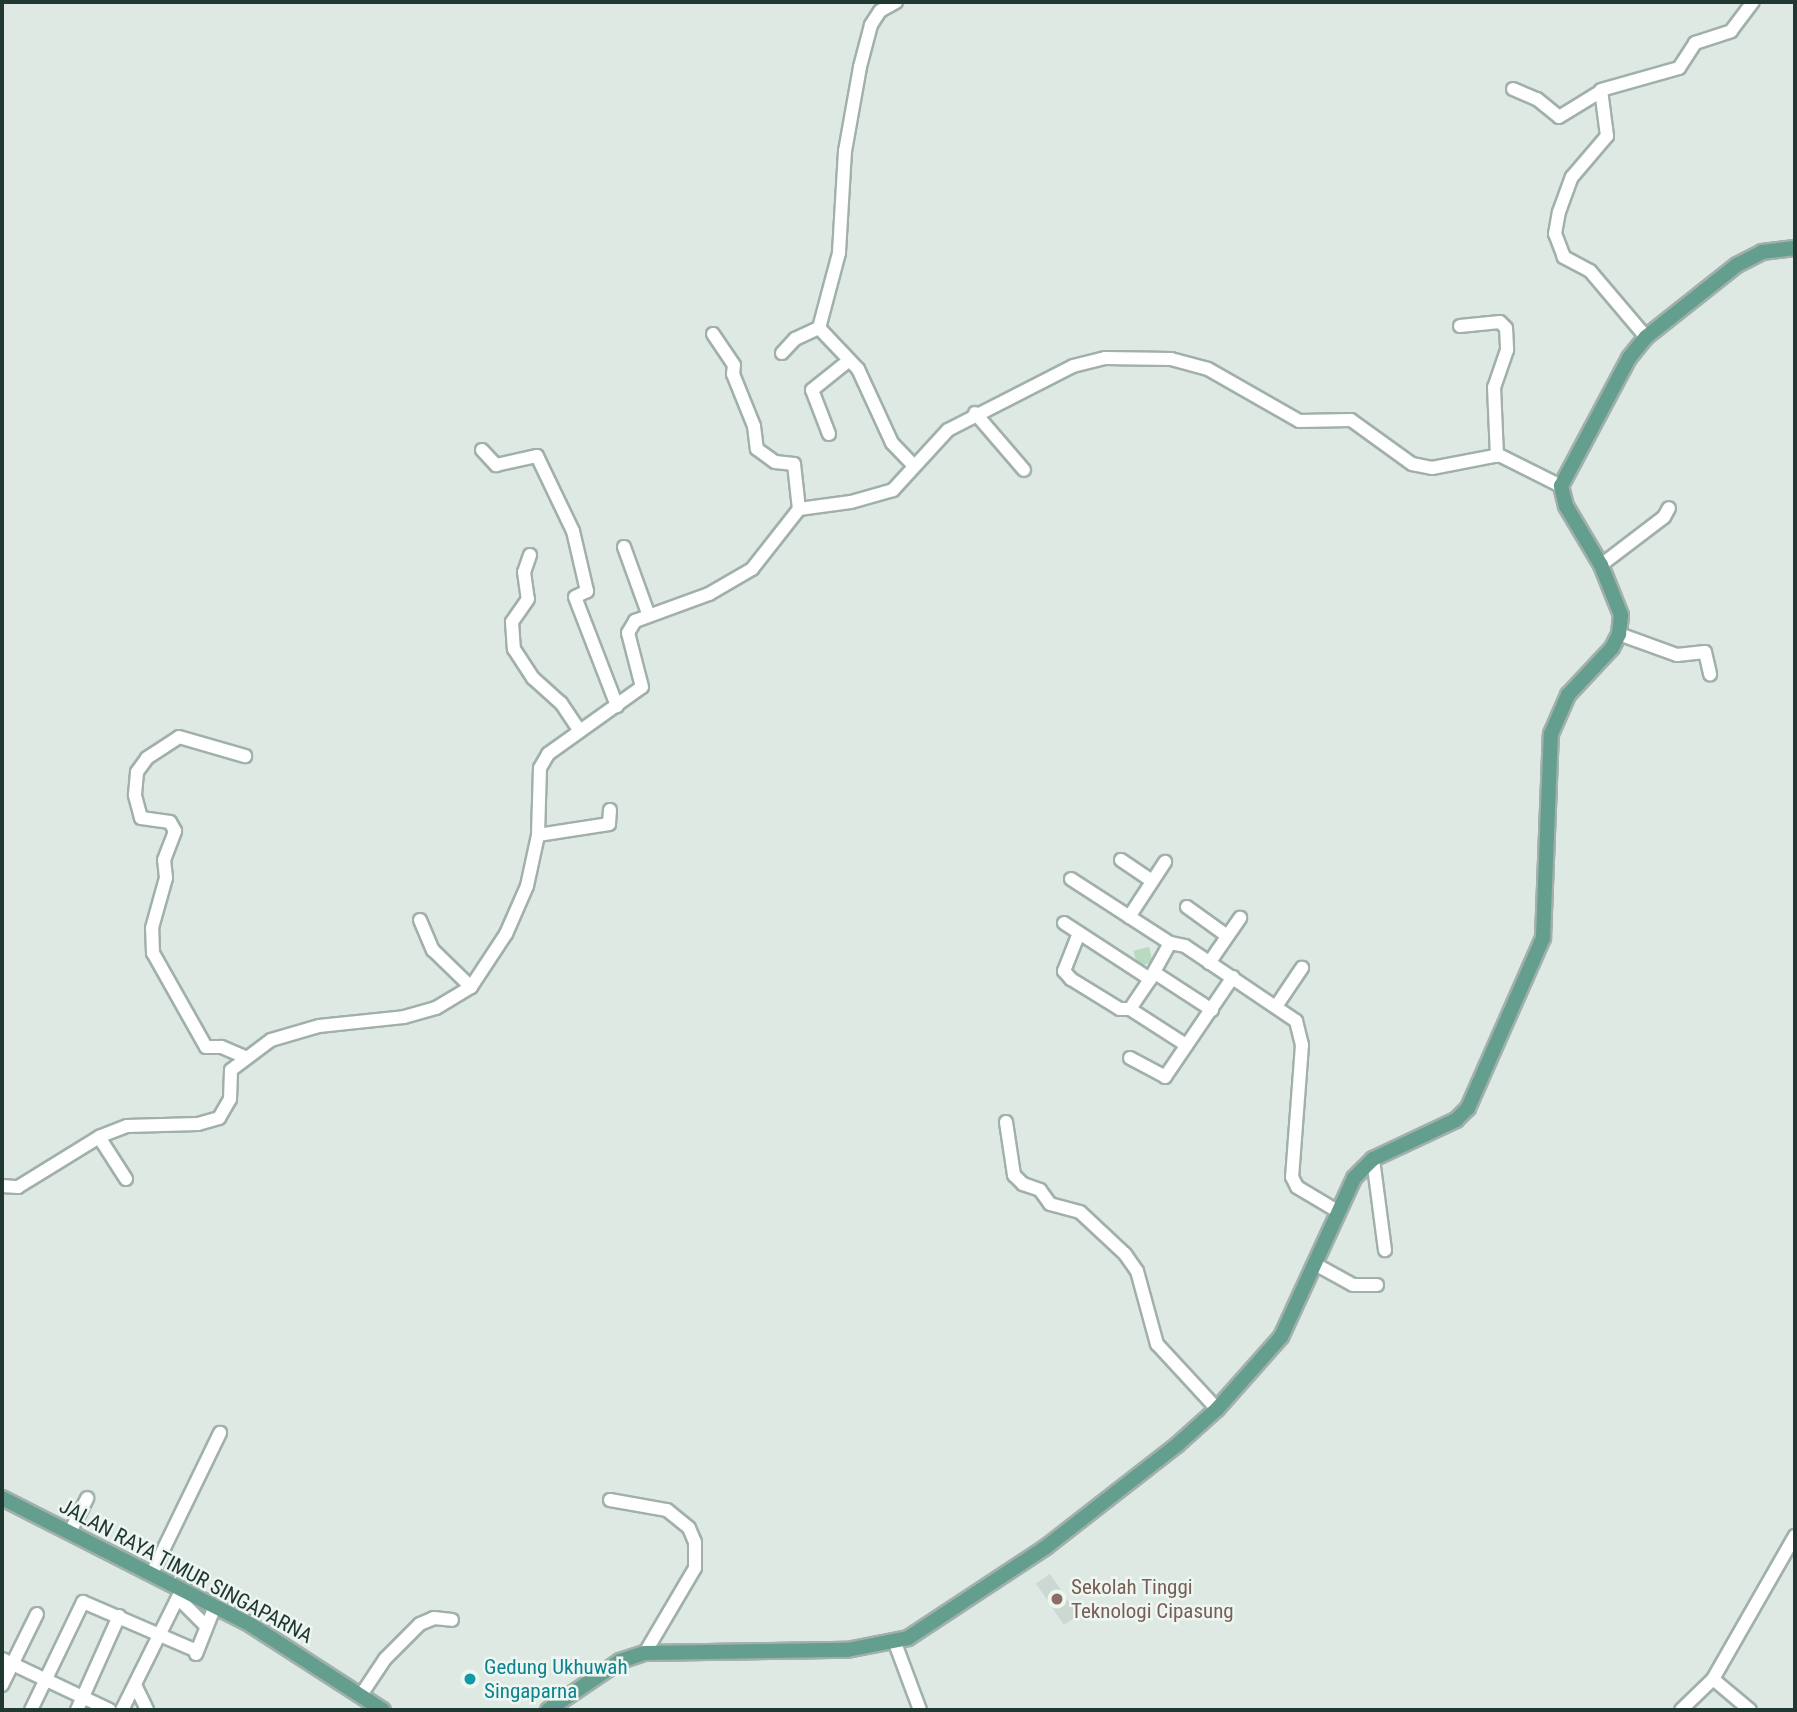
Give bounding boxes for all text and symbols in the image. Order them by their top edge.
street label: JALAN RAYA TIMUR SINGAPARNA [55,1493,317,1649]
place label: Sekolah Tinggi Teknologi Cipasung [1071,1574,1234,1624]
marker: Sekolah Tinggi Teknologi Cipasung [1049,1591,1065,1607]
place label: Gedung Ukhuwah Singaparna [484,1654,628,1704]
marker: Gedung Ukhuwah Singaparna [462,1671,478,1687]

